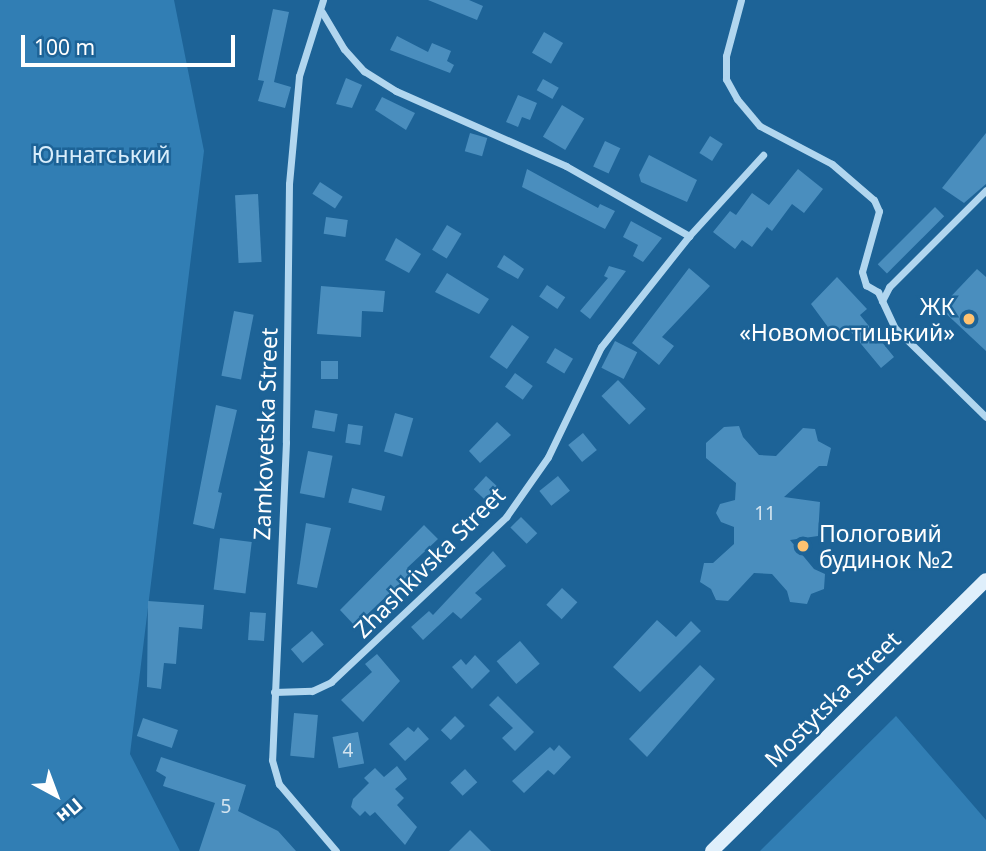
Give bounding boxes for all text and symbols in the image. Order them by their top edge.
scale bar [24,21,238,65]
text: 100 m [34,33,95,61]
park label: Юннатський [32,140,170,168]
place label: ЖК «Новомостицький» [739,292,955,346]
marker: ЖК «Новомостицький» [961,311,977,327]
street label: Zamkovetska Street [247,327,283,541]
street label: Zhashkivska Street [348,481,510,643]
house number: 11 [754,503,776,525]
place label: Пологовий будинок №2 [819,519,953,573]
marker: Пологовий будинок №2 [793,536,813,556]
street label: Mostytska Street [758,625,906,773]
house number: 4 [343,740,353,762]
north arrow [21,760,91,830]
text: Пн [51,792,88,829]
house number: 5 [221,796,231,818]

